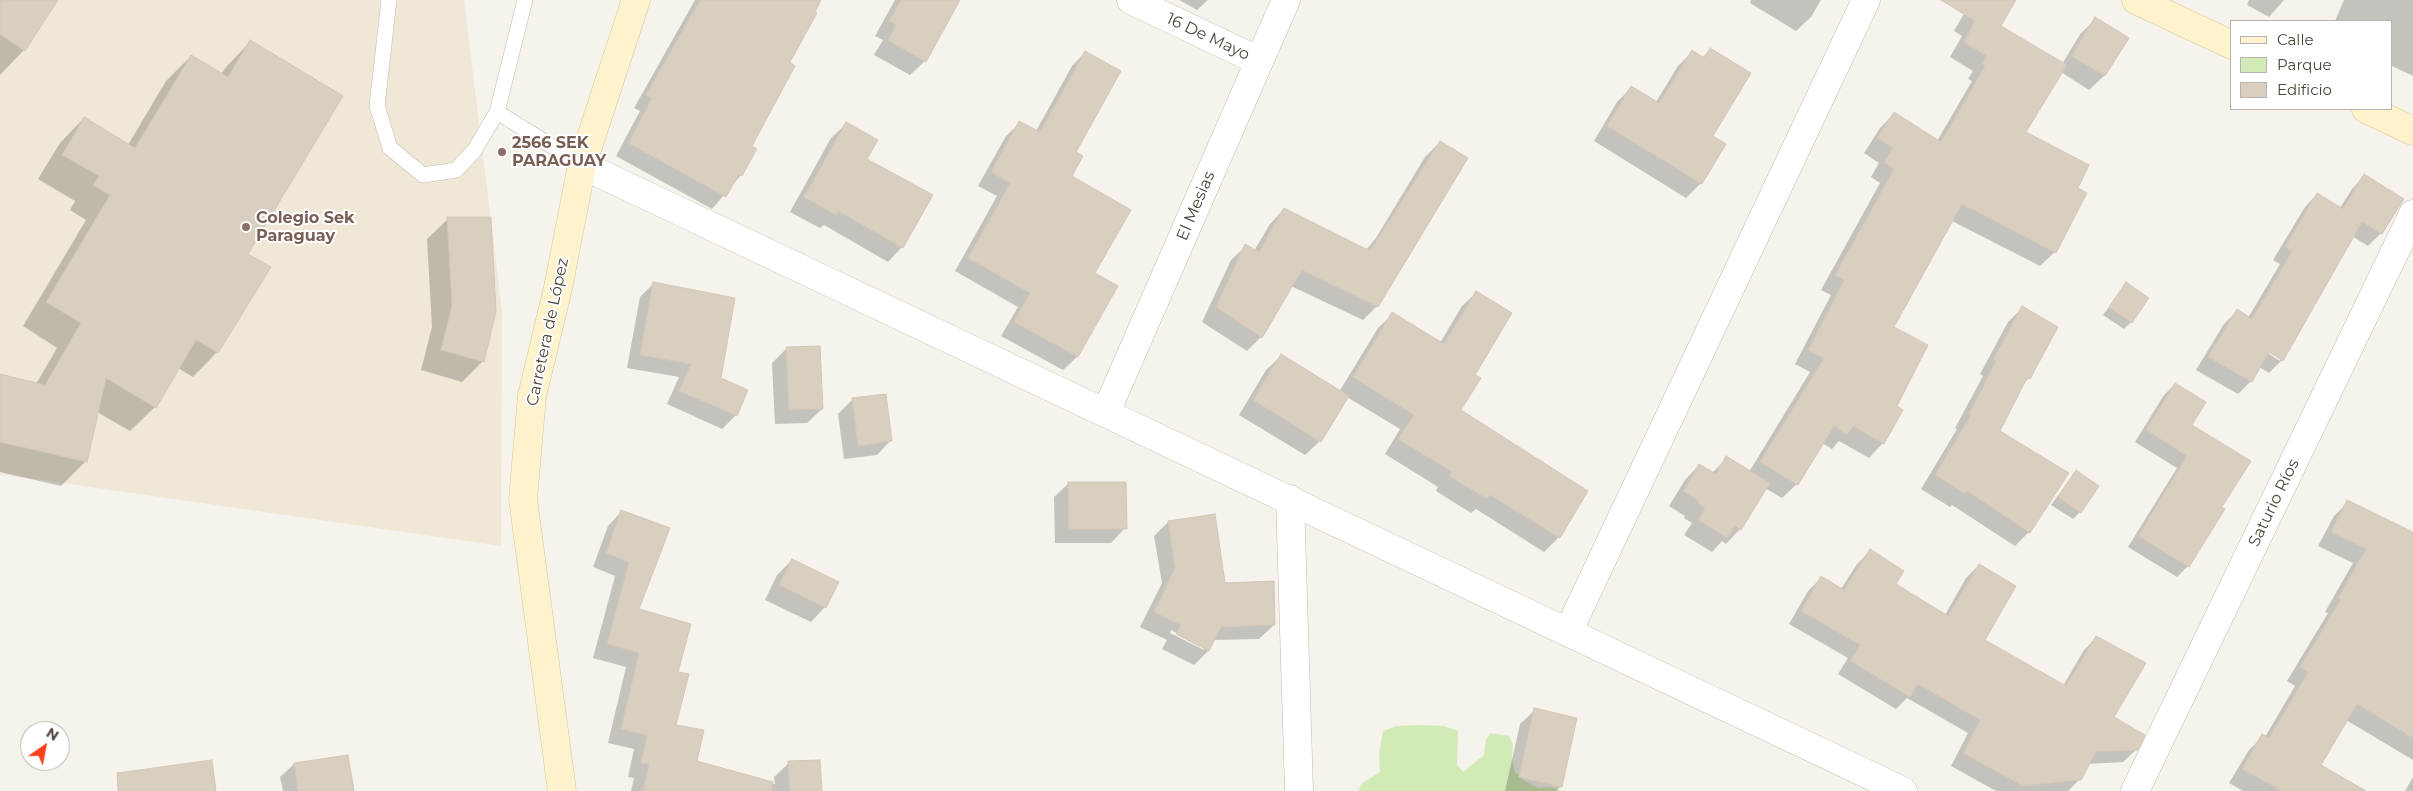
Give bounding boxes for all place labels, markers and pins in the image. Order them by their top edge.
place label: 2566 SEK PARAGUAY [512,133,606,171]
marker: 2566 SEK PARAGUAY [496,146,508,158]
place label: Colegio Sek Paraguay [256,208,354,246]
marker: Colegio Sek Paraguay [240,221,252,233]

